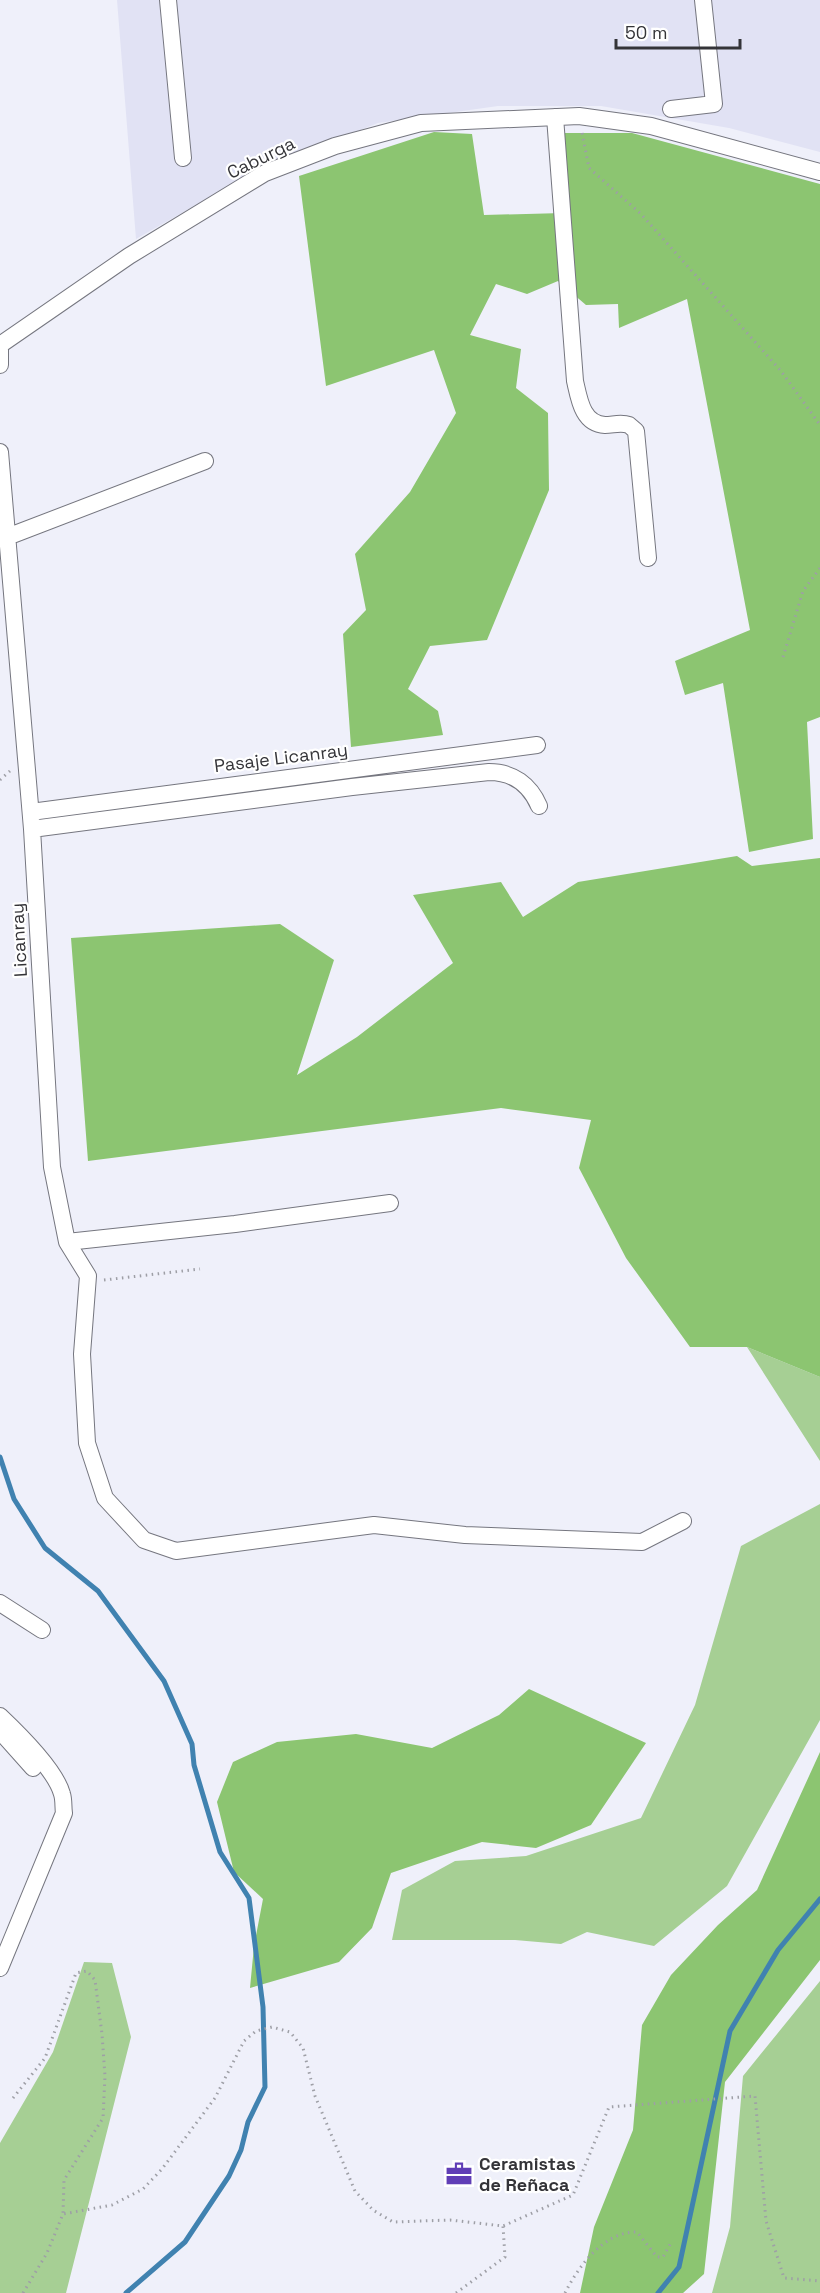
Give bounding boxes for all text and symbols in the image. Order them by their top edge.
scale bar [616,12,740,50]
text: 50 m [625,21,667,44]
street label: Caburga [223,131,299,184]
street label: Pasaje Licanray [213,738,349,777]
street label: Licanray [5,902,32,978]
place label: Ceramistas de Reñaca [479,2152,576,2196]
office icon: Ceramistas de Reñaca [444,2159,474,2189]

